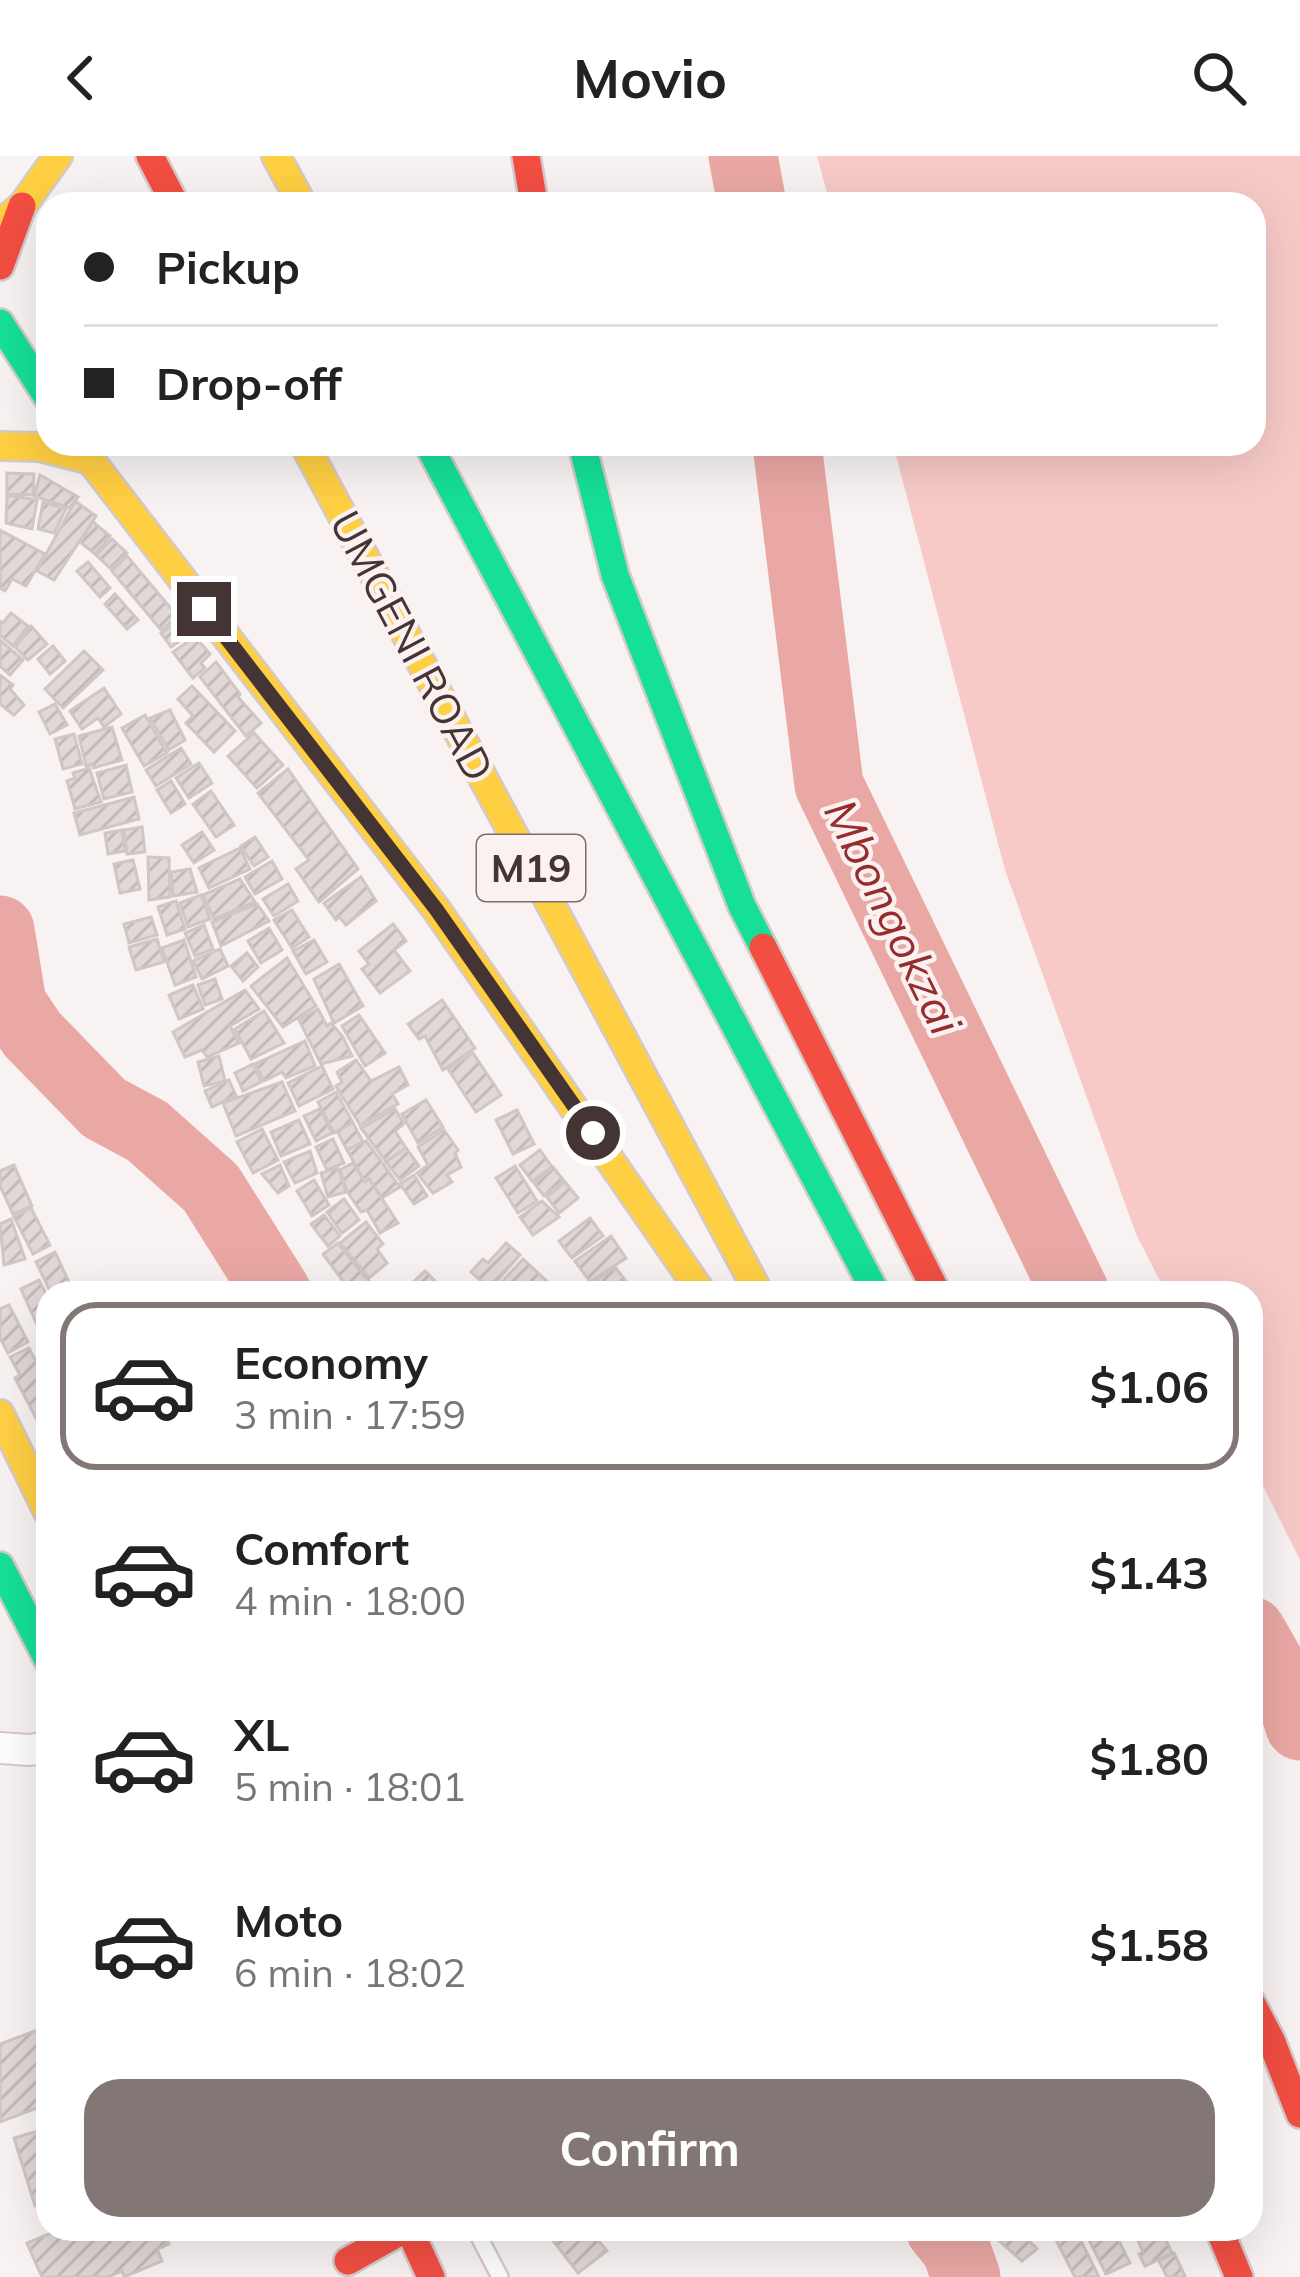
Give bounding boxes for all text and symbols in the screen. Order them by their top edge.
text: Movio [573,44,727,112]
icon: back [48,45,114,111]
icon: search [1186,45,1252,111]
text: Pickup [156,239,300,295]
text: Drop-off [156,355,342,411]
street label: UMGENI ROAD [319,502,506,790]
route end [177,582,231,636]
water label: Mbongokzai [813,790,975,1043]
road number: M19 [477,835,585,901]
route start [566,1106,620,1160]
icon: car [90,1332,198,1440]
text: Economy [234,1334,428,1390]
text: $1.06 [1090,1358,1209,1414]
text: 3 min · 17:59 [234,1390,466,1439]
icon: car [90,1518,198,1626]
text: Comfort [234,1520,409,1576]
text: $1.43 [1090,1544,1209,1600]
text: 4 min · 18:00 [234,1576,466,1625]
icon: car [90,1704,198,1812]
text: XL [234,1706,289,1762]
text: $1.80 [1090,1730,1209,1786]
text: 5 min · 18:01 [234,1762,466,1811]
icon: car [90,1890,198,1998]
text: Moto [234,1892,343,1948]
text: $1.58 [1090,1916,1209,1972]
text: 6 min · 18:02 [234,1948,466,1997]
button: Confirm [84,2079,1215,2217]

